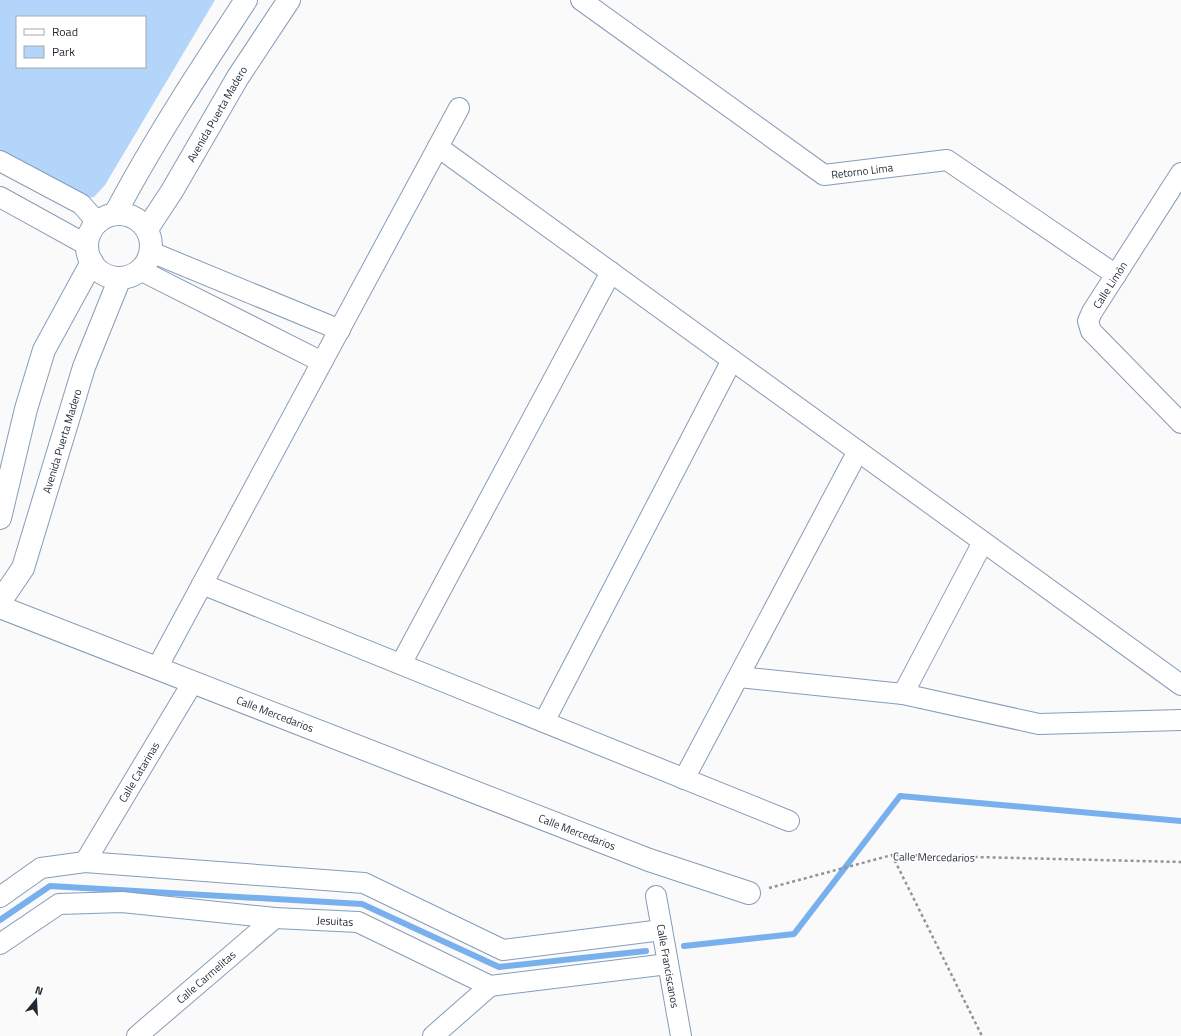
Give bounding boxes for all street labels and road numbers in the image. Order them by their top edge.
street label: Avenida Puerta Madero [183,63,251,165]
street label: Retorno Lima [830,159,894,183]
street label: Calle Limón [1089,258,1131,312]
street label: Avenida Puerta Madero [39,387,86,495]
street label: Calle Mercedarios [234,692,316,736]
street label: Calle Catarinas [115,739,163,805]
street label: Calle Mercedarios [536,810,618,854]
street label: Calle Mercedarios [893,848,975,866]
street label: Jesuitas [316,912,354,930]
street label: Calle Franciscanos [653,923,683,1009]
street label: Calle Carmelitas [173,947,239,1007]

